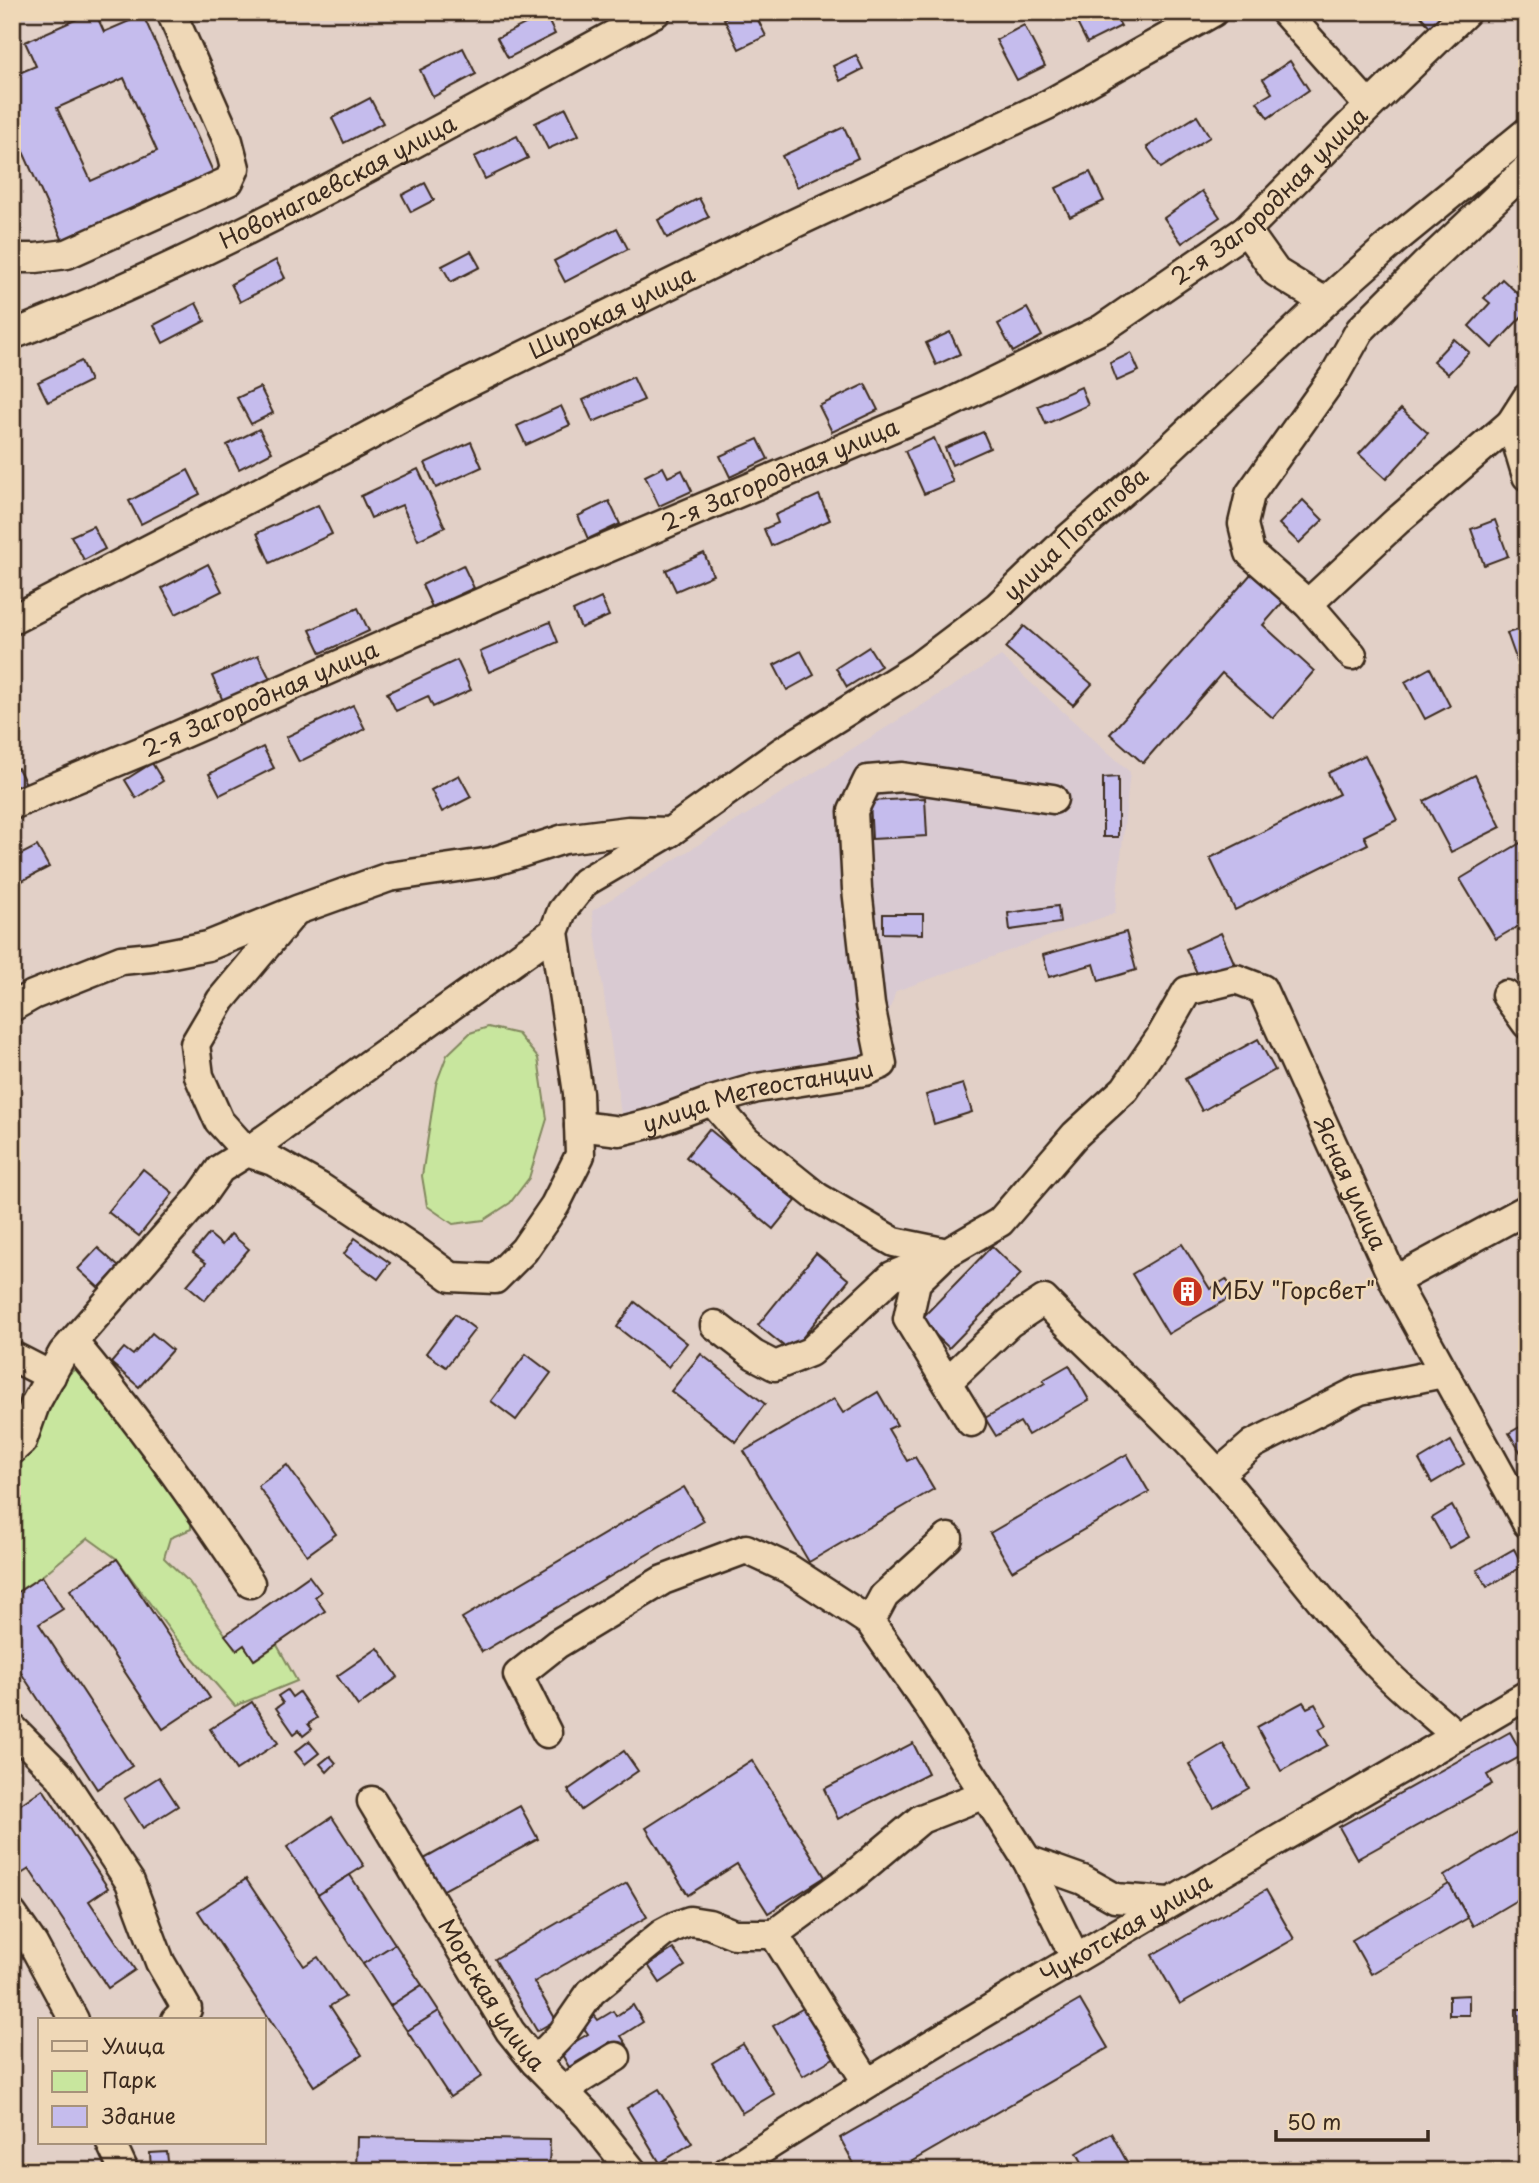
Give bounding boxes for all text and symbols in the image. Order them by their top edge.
street label: 2-я Загородная улица [1163,98,1375,293]
street label: Новонагаевская улица [213,105,462,257]
street label: Широкая улица [522,256,701,367]
street label: 2-я Загородная улица [655,408,904,539]
street label: улица Потапова [994,457,1156,608]
street label: 2-я Загородная улица [136,631,384,765]
street label: улица Метеостанции [639,1050,879,1141]
street label: Ясная улица [1306,1110,1397,1256]
place label: МБУ "Горсвет" [1211,1272,1375,1307]
building icon: МБУ "Горсвет" [1171,1274,1205,1308]
street label: Чукотская улица [1033,1863,1218,1992]
street label: Морская улица [430,1911,554,2079]
legend [38,2018,266,2144]
text: Улица [102,2029,165,2061]
text: Парк [102,2063,157,2095]
text: Здание [102,2099,176,2131]
scale bar [1276,2099,1429,2143]
text: 50 m [1287,2105,1341,2137]

